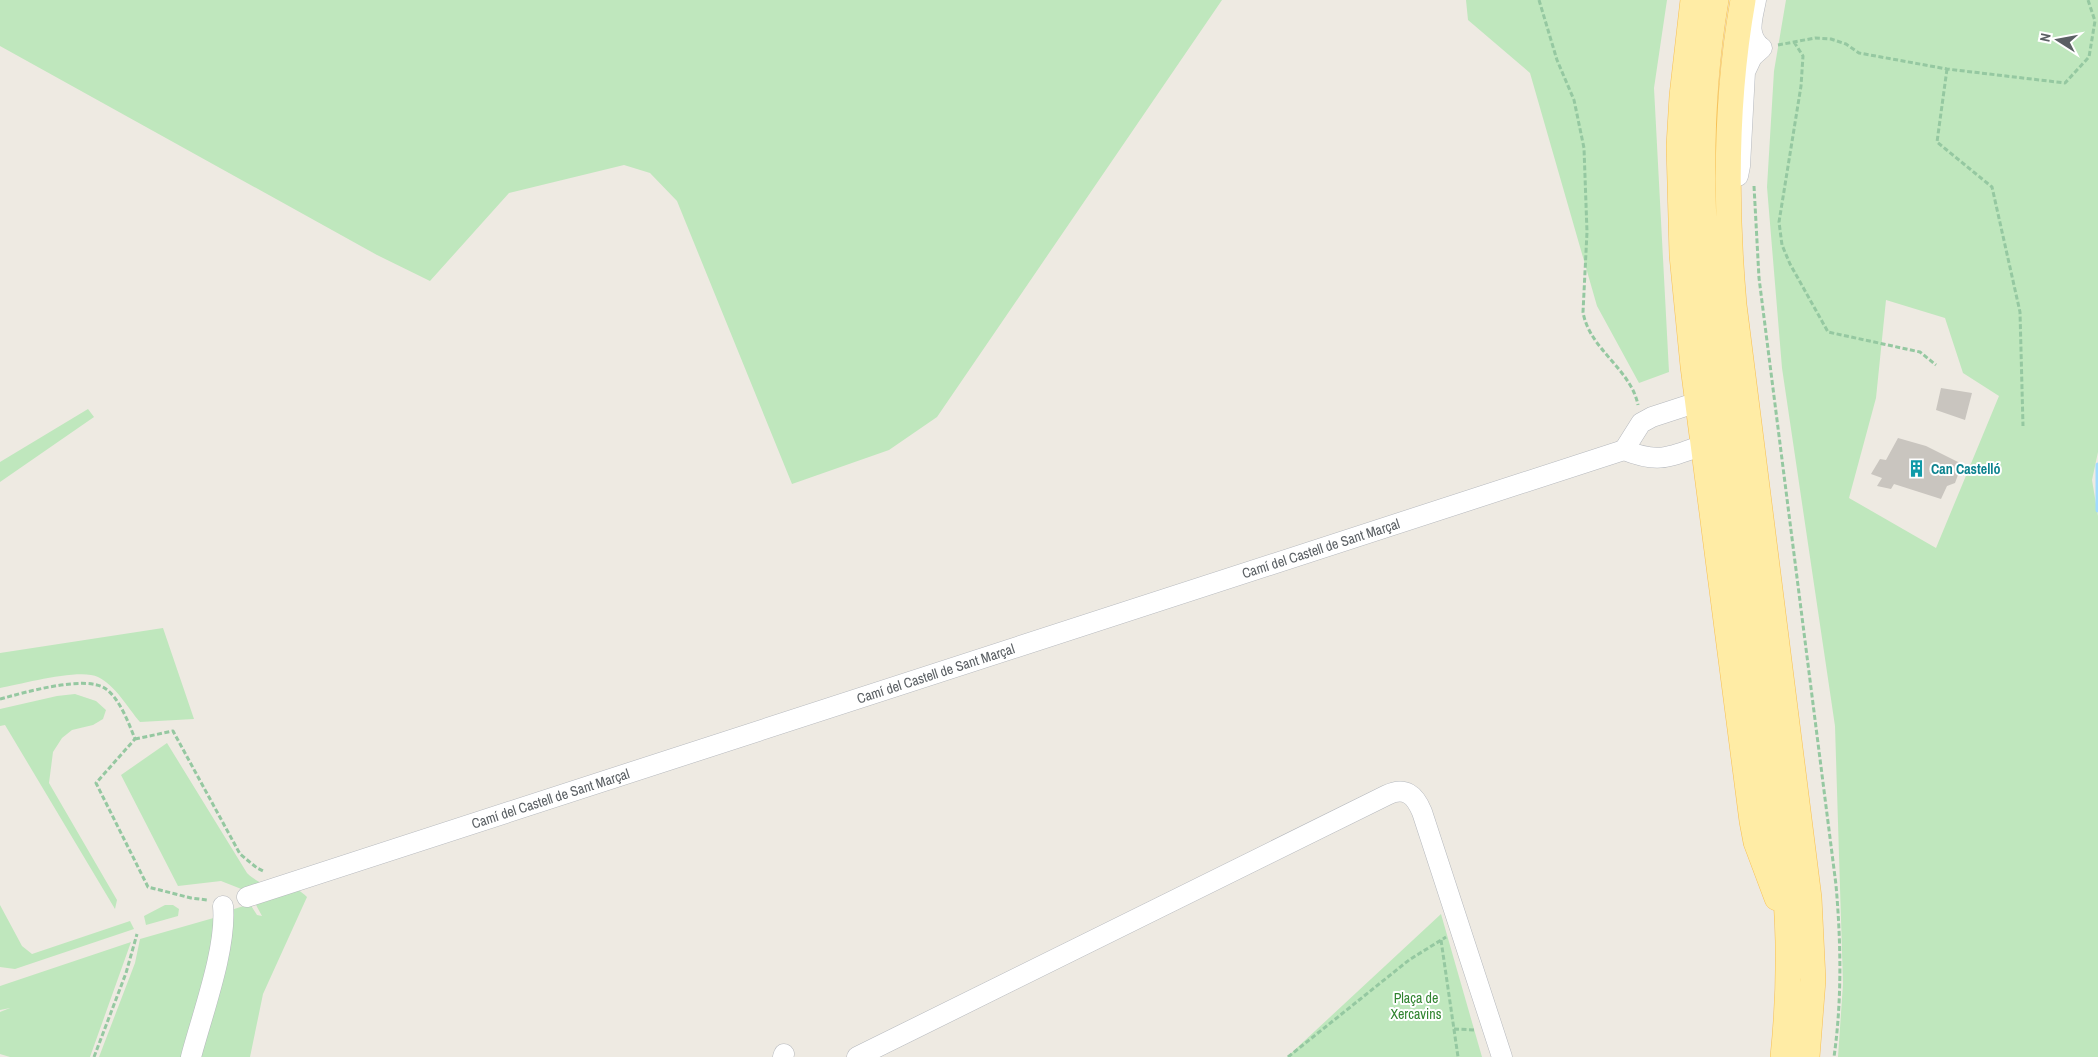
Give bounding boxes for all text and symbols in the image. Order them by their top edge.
north arrow [2033,15,2083,65]
text: N [2036,32,2055,43]
building icon: Can Castelló [1907,459,1927,479]
place label: Can Castelló [1931,460,2001,478]
street label: Camí del Castell de Sant Marçal [1240,514,1402,582]
street label: Camí del Castell de Sant Marçal [854,639,1017,707]
street label: Camí del Castell de Sant Marçal [469,764,632,833]
park label: Plaça de Xercavins [1391,989,1442,1023]

